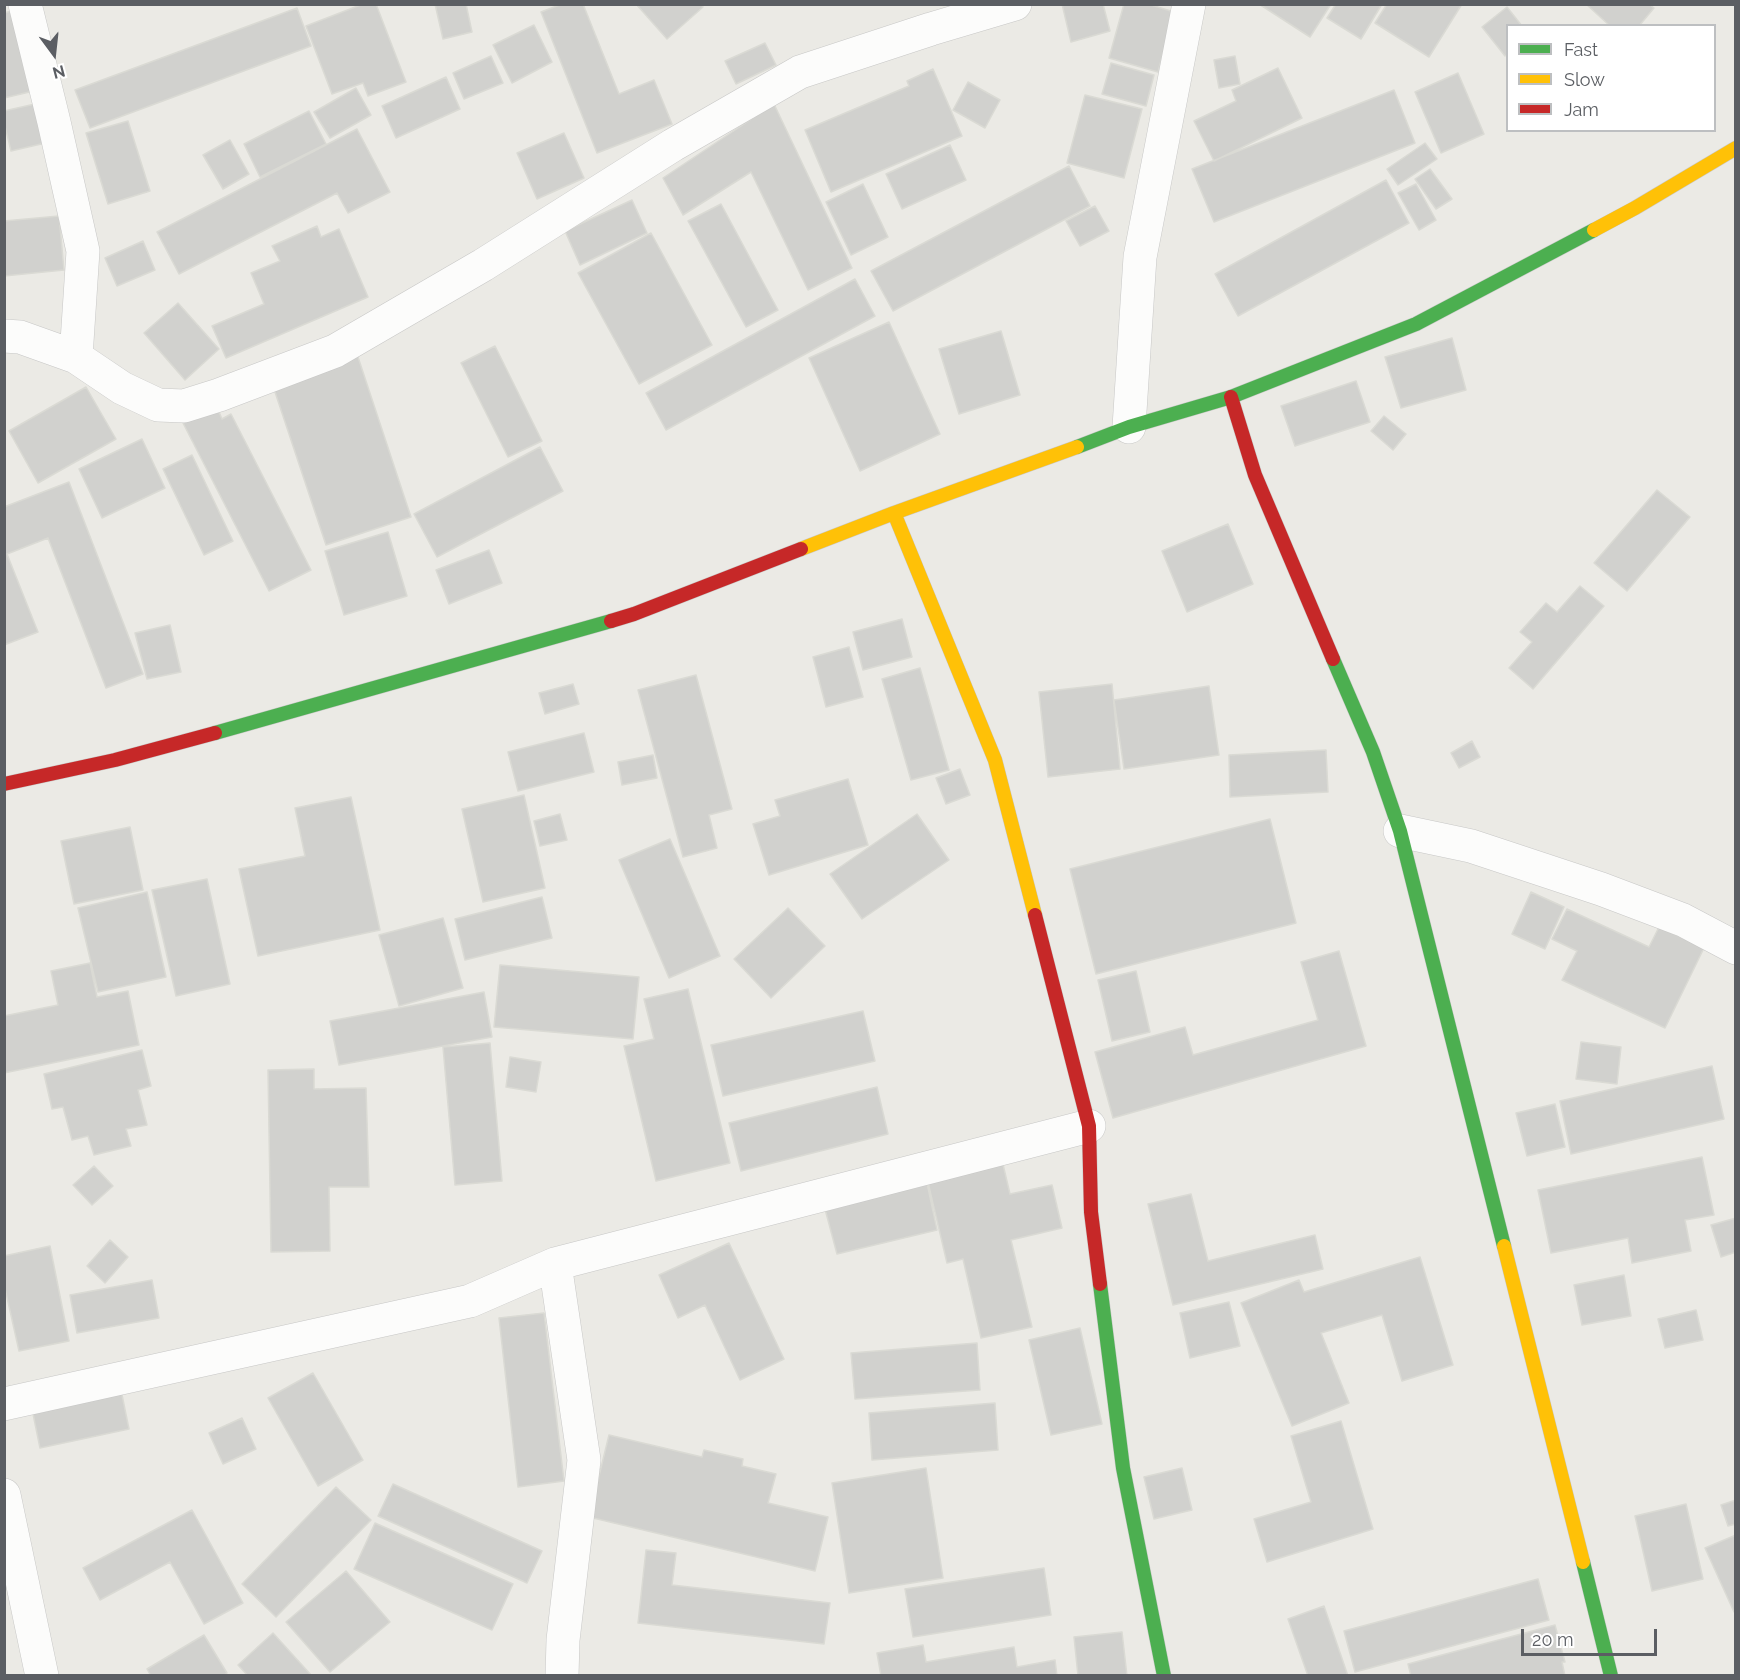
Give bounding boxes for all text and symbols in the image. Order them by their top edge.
north arrow [24,24,84,84]
legend [1506,24,1716,132]
text: Fast [1564,39,1598,60]
text: N [50,61,67,83]
text: Slow [1564,69,1605,90]
text: Jam [1564,99,1599,120]
scale bar [1524,1617,1660,1655]
text: 20 m [1532,1629,1574,1650]

